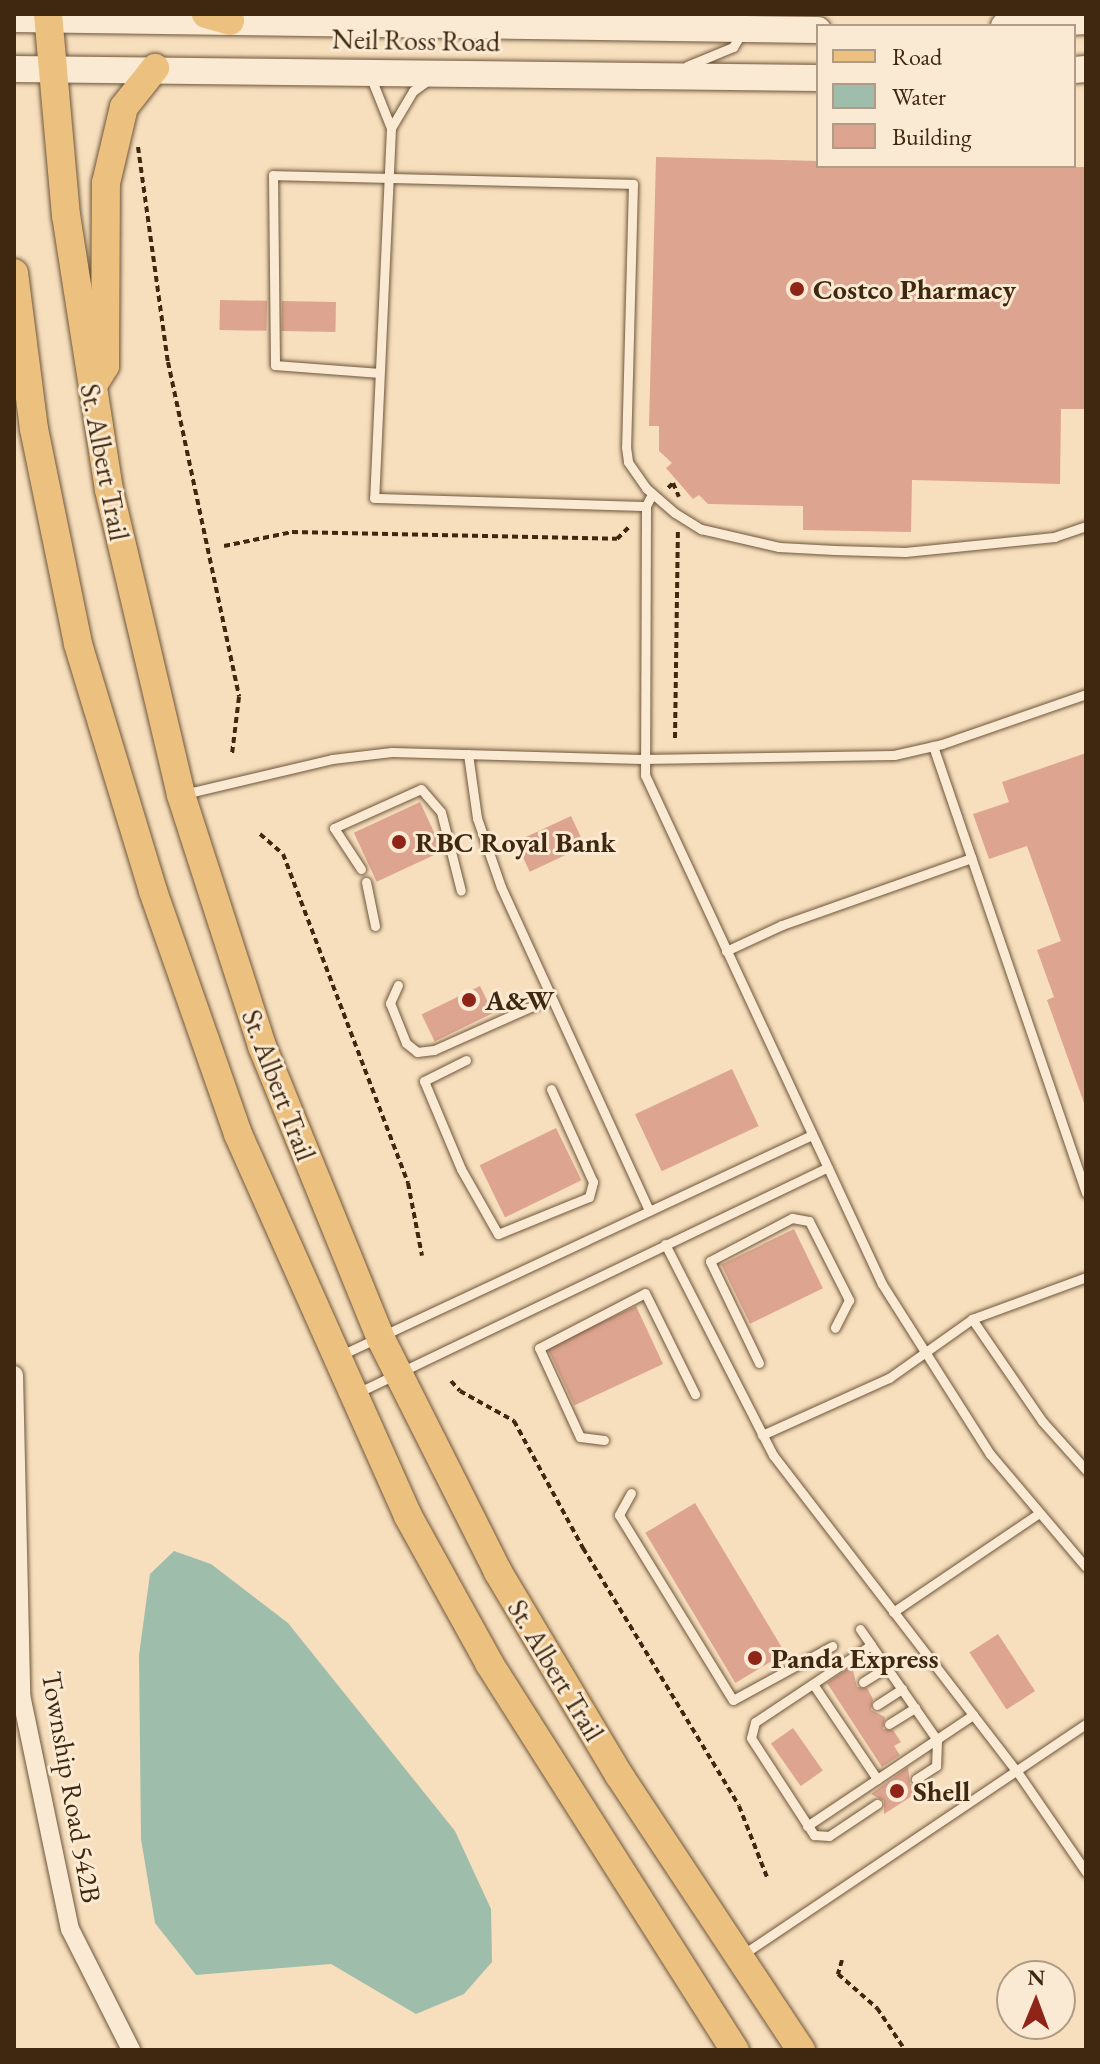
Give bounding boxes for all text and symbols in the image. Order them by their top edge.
street label: Neil Ross Road [332,22,500,58]
legend [816,24,1076,168]
text: Road [892,41,942,72]
text: Water [892,81,946,112]
text: Building [892,121,972,152]
place label: Costco Pharmacy [813,272,1016,306]
marker: Costco Pharmacy [788,280,806,298]
street label: St. Albert Trail [73,381,137,543]
place label: RBC Royal Bank [415,825,616,859]
marker: RBC Royal Bank [390,833,408,851]
place label: A&W [485,983,554,1017]
marker: A&W [460,991,478,1009]
street label: St. Albert Trail [235,1005,323,1165]
street label: St. Albert Trail [501,1593,611,1747]
place label: Panda Express [771,1641,939,1675]
marker: Panda Express [746,1649,764,1667]
street label: Township Road 542B [35,1669,109,1905]
place label: Shell [913,1774,970,1808]
marker: Shell [888,1782,906,1800]
north arrow [996,1960,1076,2040]
text: N [1027,1963,1046,1992]

